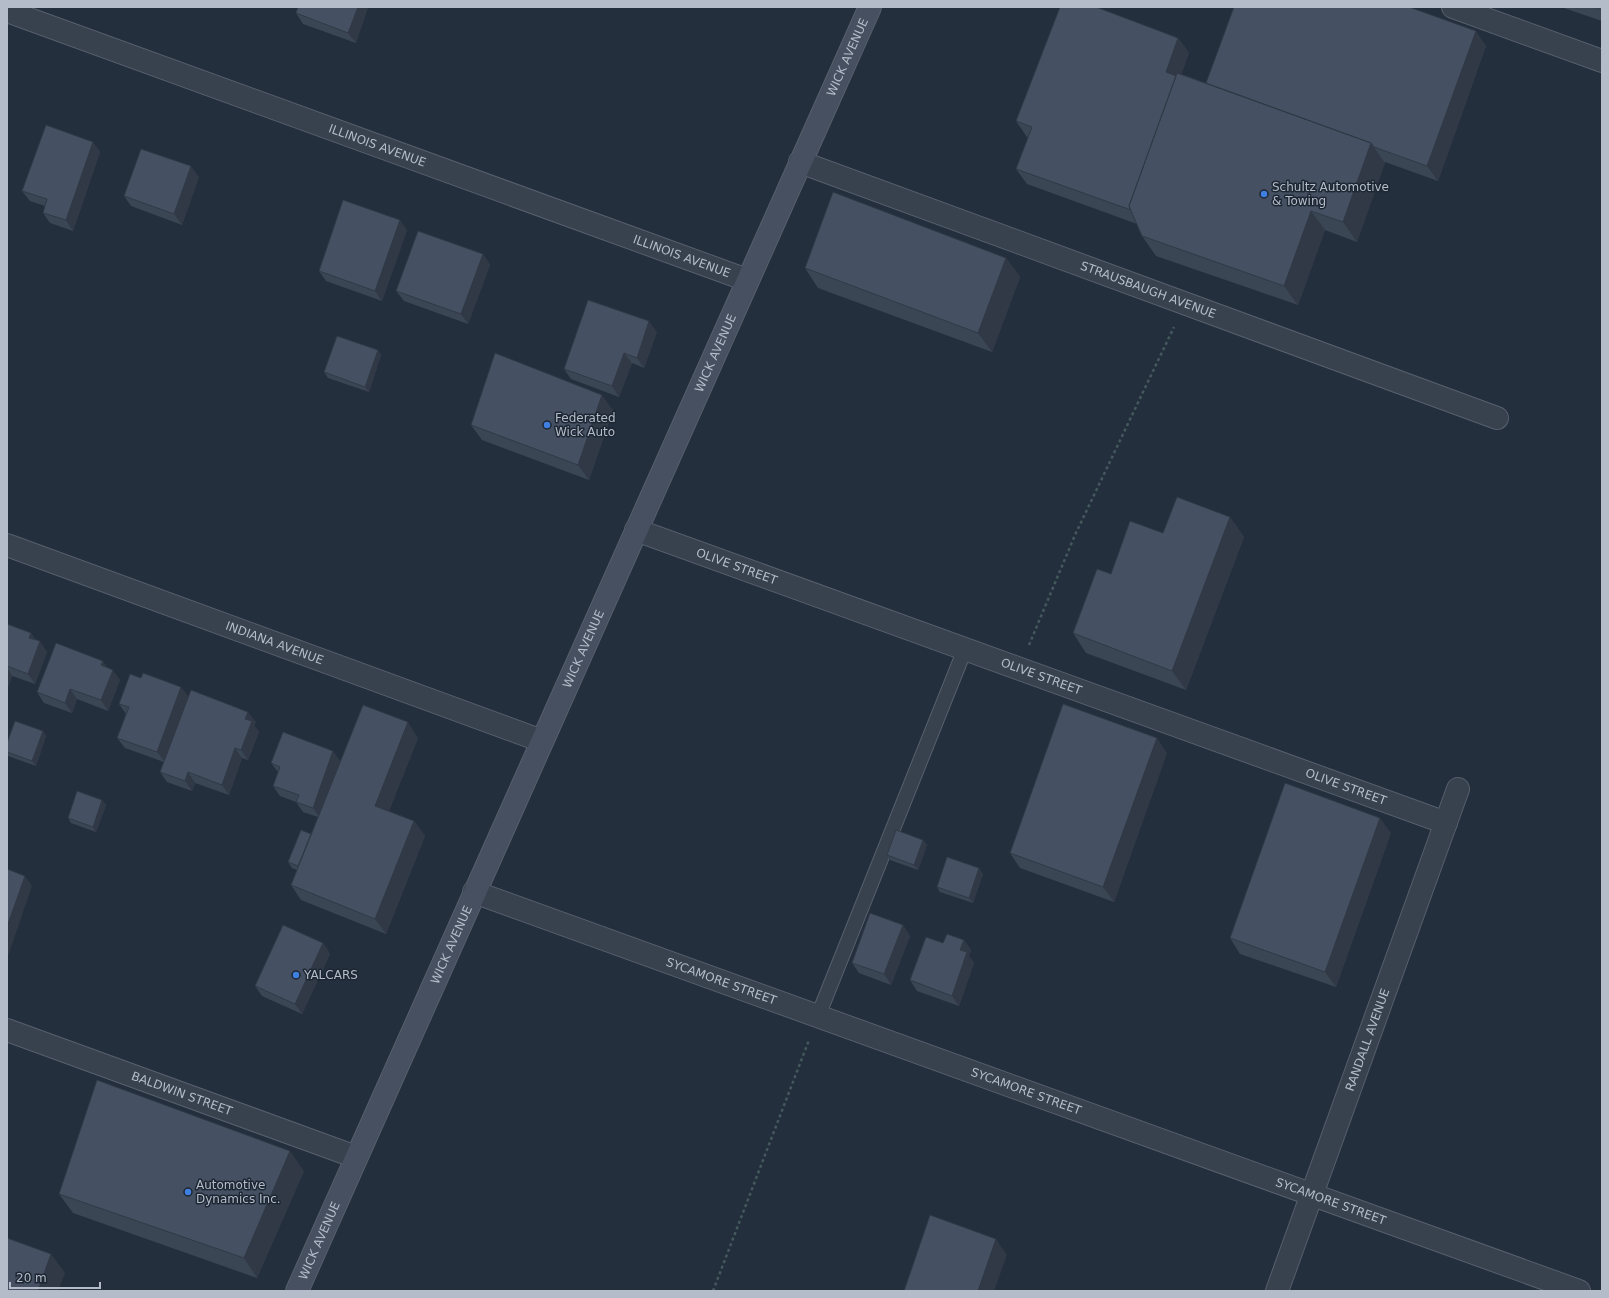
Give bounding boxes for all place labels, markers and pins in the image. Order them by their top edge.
place label: Schultz Automotive & Towing [1272,180,1389,208]
marker: Schultz Automotive & Towing [1259,189,1269,199]
place label: Federated Wick Auto [555,411,616,439]
marker: Federated Wick Auto [542,420,552,430]
place label: YALCARS [303,968,358,982]
marker: YALCARS [291,970,301,980]
place label: Automotive Dynamics Inc. [196,1178,281,1206]
marker: Automotive Dynamics Inc. [183,1187,193,1197]

